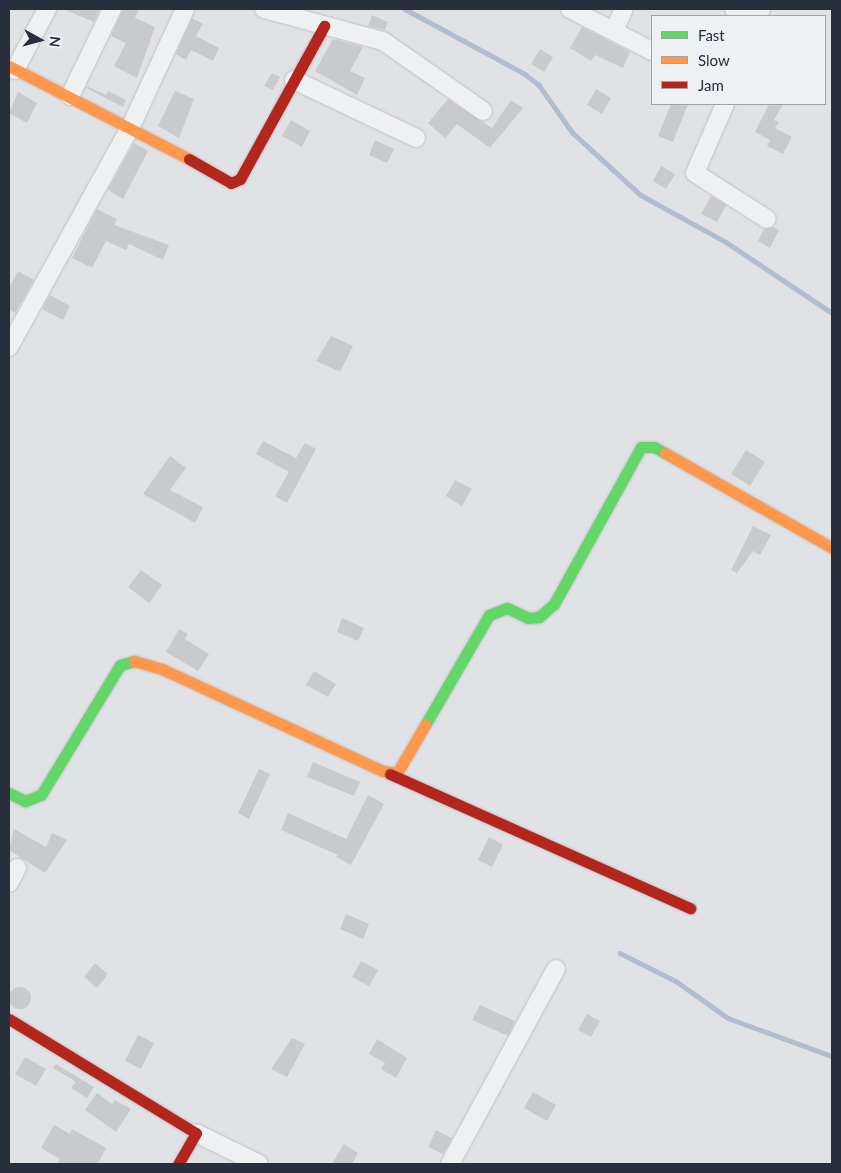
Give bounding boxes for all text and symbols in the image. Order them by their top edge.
north arrow [15,15,65,65]
legend [651,15,826,105]
text: Fast [698,26,725,44]
text: N [46,35,64,48]
text: Slow [698,51,730,69]
text: Jam [698,76,724,94]

